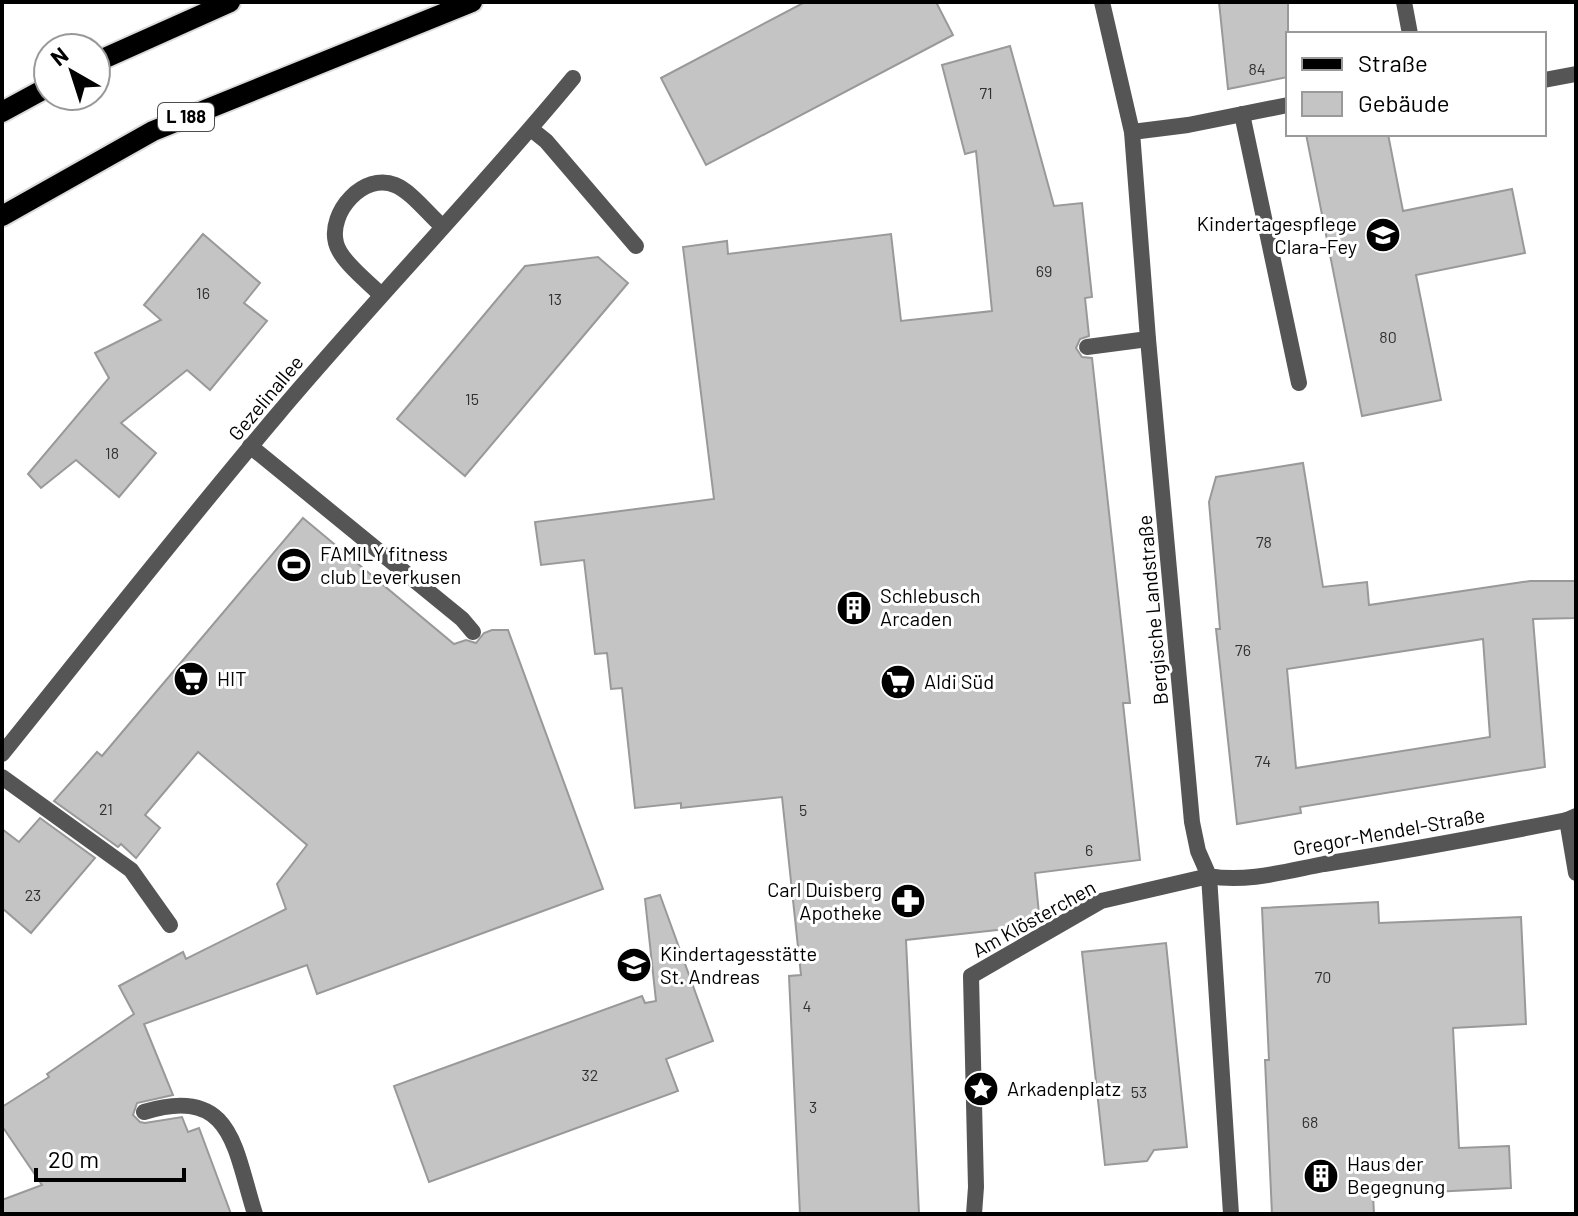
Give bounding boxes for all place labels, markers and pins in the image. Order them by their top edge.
place label: Kindertagespflege Clara-Fey [1197,211,1357,258]
school or university icon: Kindertagespflege Clara-Fey [1364,216,1402,254]
place label: FAMILY fitness club Leverkusen [320,541,461,588]
sports icon: FAMILY fitness club Leverkusen [275,546,313,584]
place label: Schlebusch Arcaden [880,583,981,630]
building icon: Schlebusch Arcaden [835,589,873,627]
supermarket icon: HIT [172,660,210,698]
supermarket icon: Aldi Süd [879,663,917,701]
place label: HIT [217,666,247,690]
place label: Aldi Süd [924,669,994,693]
place label: Carl Duisberg Apotheke [767,877,882,924]
pharmacy icon: Carl Duisberg Apotheke [889,882,927,920]
place label: Kindertagesstätte St. Andreas [660,941,817,988]
school or university icon: Kindertagesstätte St. Andreas [615,946,653,984]
place icon: Arkadenplatz [962,1070,1000,1108]
place label: Arkadenplatz [1007,1076,1121,1100]
place label: Haus der Begegnung [1347,1151,1445,1198]
building icon: Haus der Begegnung [1302,1157,1340,1195]

